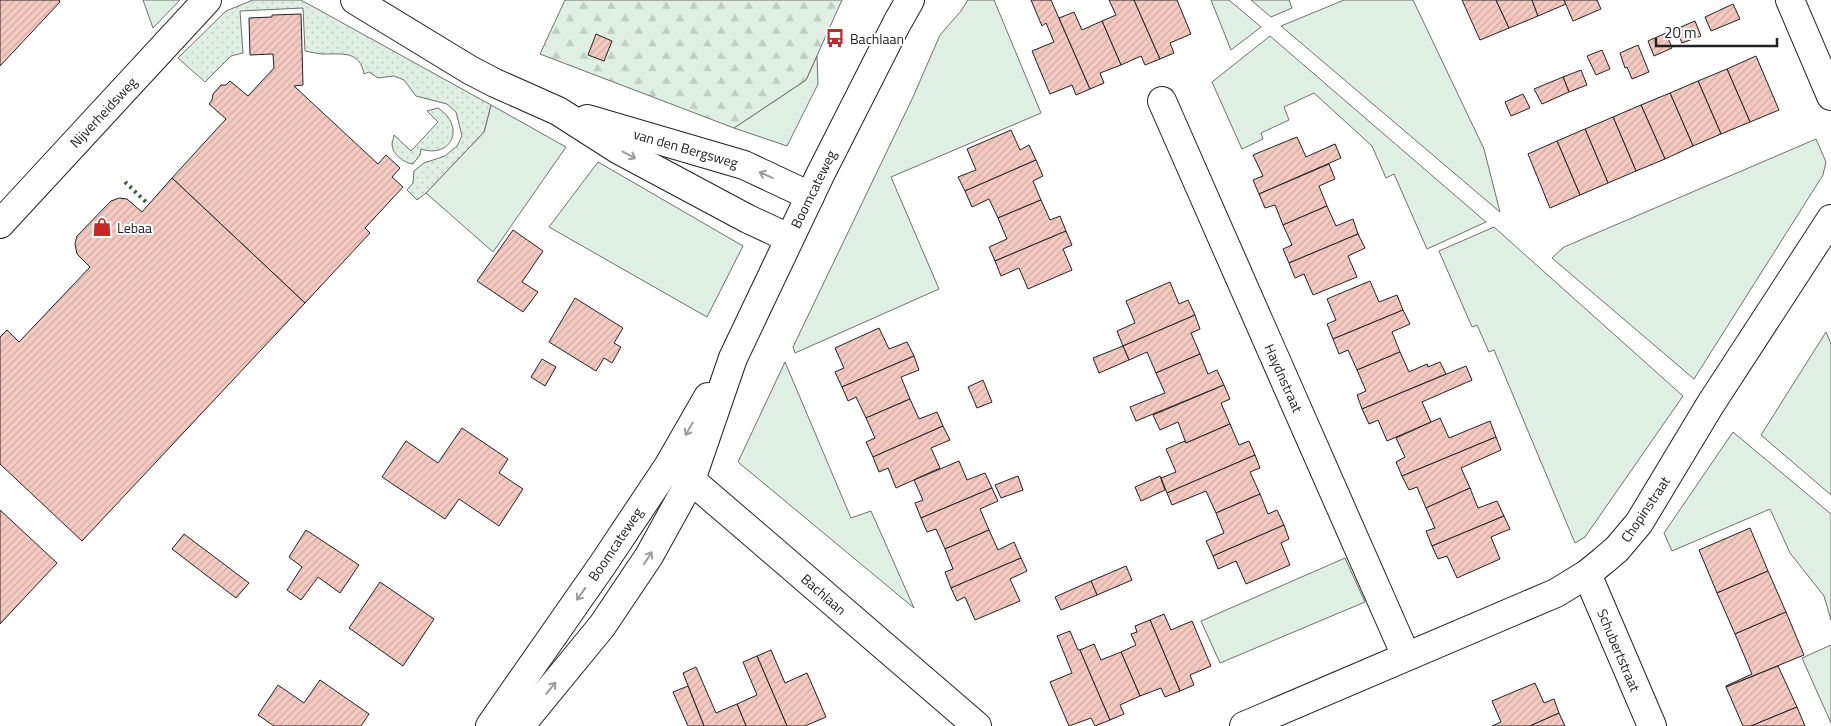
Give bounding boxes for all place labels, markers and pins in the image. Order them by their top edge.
bus stop icon: Bachlaan [824,27,846,49]
place label: Bachlaan [850,28,904,49]
shop icon: Lebaa [91,216,113,238]
place label: Lebaa [117,217,152,238]

